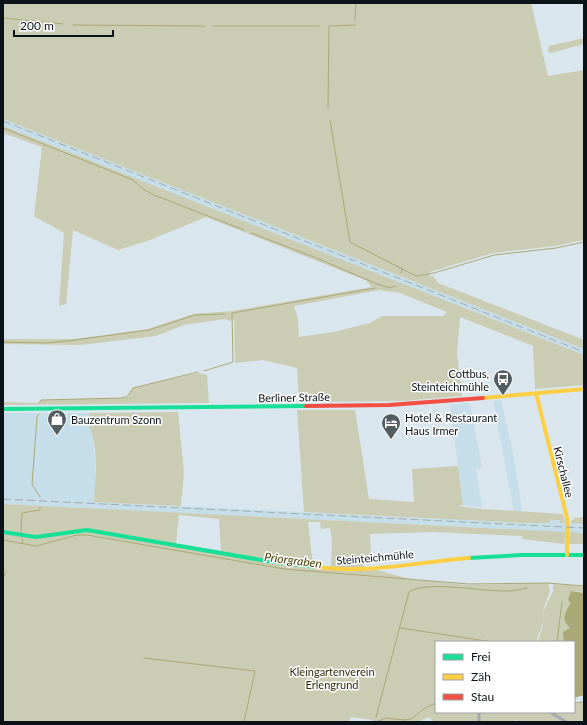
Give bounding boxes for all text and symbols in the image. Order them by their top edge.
scale bar [14,12,113,38]
text: 200 m [20,18,54,33]
place label: Cottbus, Steinteichmühle [411,367,489,393]
bus stop icon: Cottbus, Steinteichmühle [492,368,514,396]
street label: Berliner Straße [258,390,330,404]
shop icon: Bauzentrum Szonn [46,408,68,436]
place label: Hotel & Restaurant Haus Irmer [405,411,497,437]
hotel icon: Hotel & Restaurant Haus Irmer [380,412,402,440]
place label: Bauzentrum Szonn [71,413,161,426]
street label: Kirschallee [551,445,577,499]
street label: Steinteichmühle [336,547,414,567]
water label: Priorgraben [263,549,323,571]
legend [435,641,575,713]
text: Frei [471,649,491,664]
park label: Kleingartenverein Erlengrund [289,665,375,691]
text: Zäh [471,669,491,684]
text: Stau [471,689,494,704]

